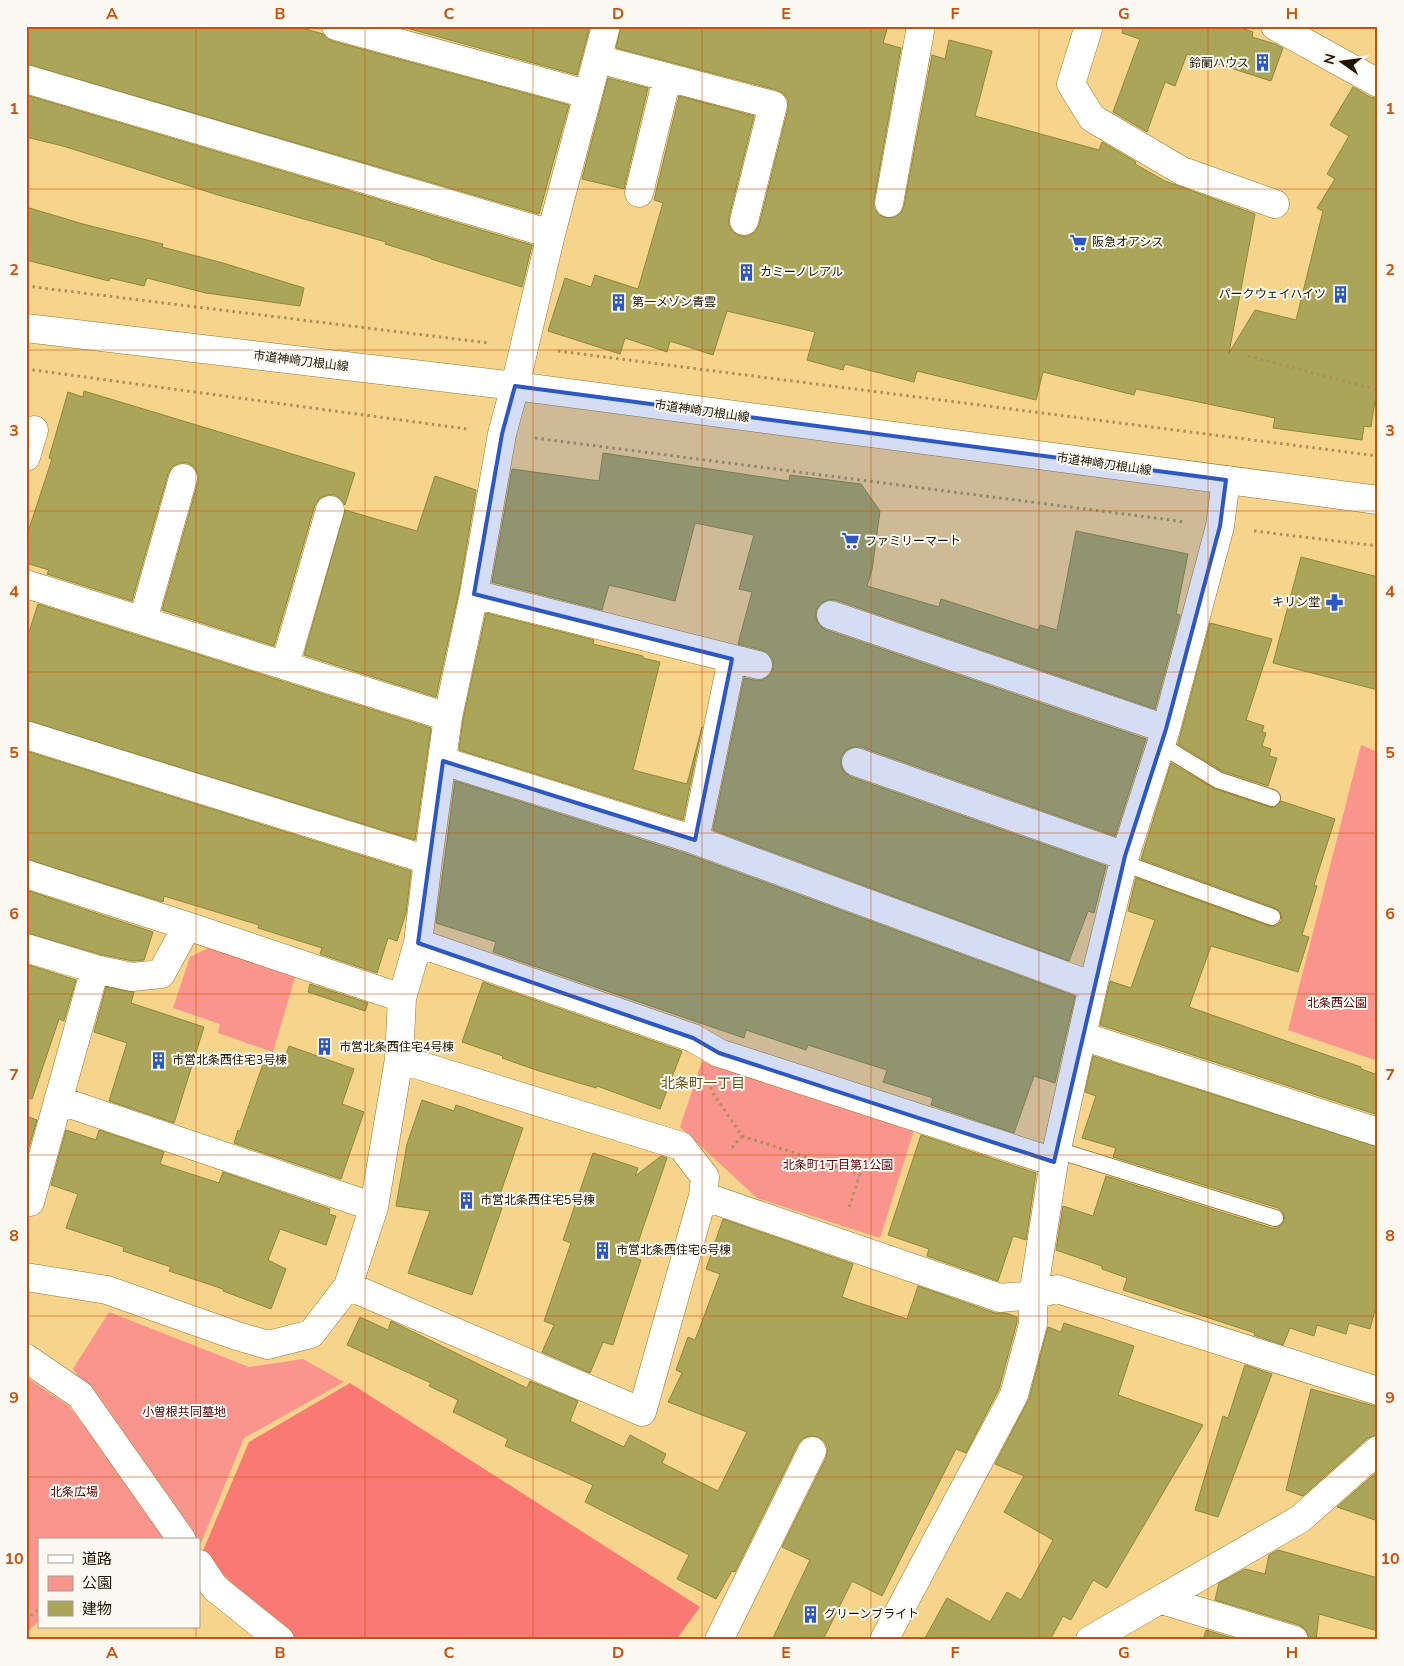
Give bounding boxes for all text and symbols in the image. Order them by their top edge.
text: A [106,3,118,25]
text: B [274,3,286,25]
text: C [444,3,455,25]
text: D [612,3,624,25]
text: E [781,3,791,25]
text: F [951,3,960,25]
text: G [1118,3,1130,25]
text: H [1286,3,1298,25]
north arrow [1316,38,1366,88]
text: N [1319,52,1340,66]
building icon: 鈴蘭ハウス [1253,53,1273,73]
place label: 鈴蘭ハウス [1189,55,1249,71]
text: 1 [9,98,19,120]
text: 1 [1385,98,1395,120]
supermarket icon: 阪急オアシス [1068,232,1088,252]
place label: 阪急オアシス [1092,234,1164,250]
text: 2 [9,259,19,281]
text: 2 [1385,259,1395,281]
building icon: カミーノレアル [736,262,756,282]
place label: カミーノレアル [760,264,843,280]
building icon: パークウェイハイツ [1330,284,1350,304]
place label: パークウェイハイツ [1218,286,1326,302]
building icon: 第一メゾン青雲 [608,292,628,312]
place label: 第一メゾン青雲 [632,294,716,310]
street label: 市道神崎刀根山線 [252,347,350,375]
street label: 市道神崎刀根山線 [653,396,751,426]
text: 3 [9,420,19,442]
text: 3 [1385,420,1395,442]
street label: 市道神崎刀根山線 [1055,449,1153,479]
supermarket icon: ファミリーマート [841,531,861,551]
place label: ファミリーマート [865,533,961,549]
text: 4 [9,581,19,603]
text: 4 [1385,581,1395,603]
pharmacy icon: キリン堂 [1324,592,1344,612]
place label: キリン堂 [1272,594,1320,610]
text: 5 [9,742,19,764]
text: 5 [1385,742,1395,764]
text: 6 [9,903,19,925]
text: 6 [1385,903,1395,925]
park label: 北条西公園 [1307,995,1367,1011]
building icon: 市営北条西住宅4号棟 [315,1037,335,1057]
place label: 市営北条西住宅4号棟 [339,1039,454,1055]
building icon: 市営北条西住宅3号棟 [148,1050,168,1070]
place label: 市営北条西住宅3号棟 [172,1052,287,1068]
text: 7 [9,1064,19,1086]
text: 7 [1385,1064,1395,1086]
district label: 北条町一丁目 [661,1074,745,1093]
park label: 北条町1丁目第1公園 [783,1157,893,1173]
building icon: 市営北条西住宅5号棟 [456,1190,476,1210]
place label: 市営北条西住宅5号棟 [480,1192,595,1208]
text: 8 [9,1225,19,1247]
text: 8 [1385,1225,1395,1247]
building icon: 市営北条西住宅6号棟 [592,1240,612,1260]
place label: 市営北条西住宅6号棟 [616,1242,731,1258]
text: 9 [9,1387,19,1409]
text: 9 [1385,1387,1395,1409]
park label: 小曽根共同墓地 [142,1404,226,1420]
park label: 北条広場 [50,1484,98,1500]
legend [38,1538,200,1628]
text: 10 [4,1548,24,1570]
text: 10 [1380,1548,1400,1570]
text: 道路 [82,1549,112,1569]
text: 公園 [82,1573,112,1593]
text: 建物 [82,1599,112,1619]
building icon: グリーンブライト [800,1604,820,1624]
place label: グリーンブライト [824,1606,919,1622]
text: A [106,1642,118,1664]
text: B [274,1642,286,1664]
text: C [444,1642,455,1664]
text: D [612,1642,624,1664]
text: E [781,1642,791,1664]
text: F [951,1642,960,1664]
text: G [1118,1642,1130,1664]
text: H [1286,1642,1298,1664]

